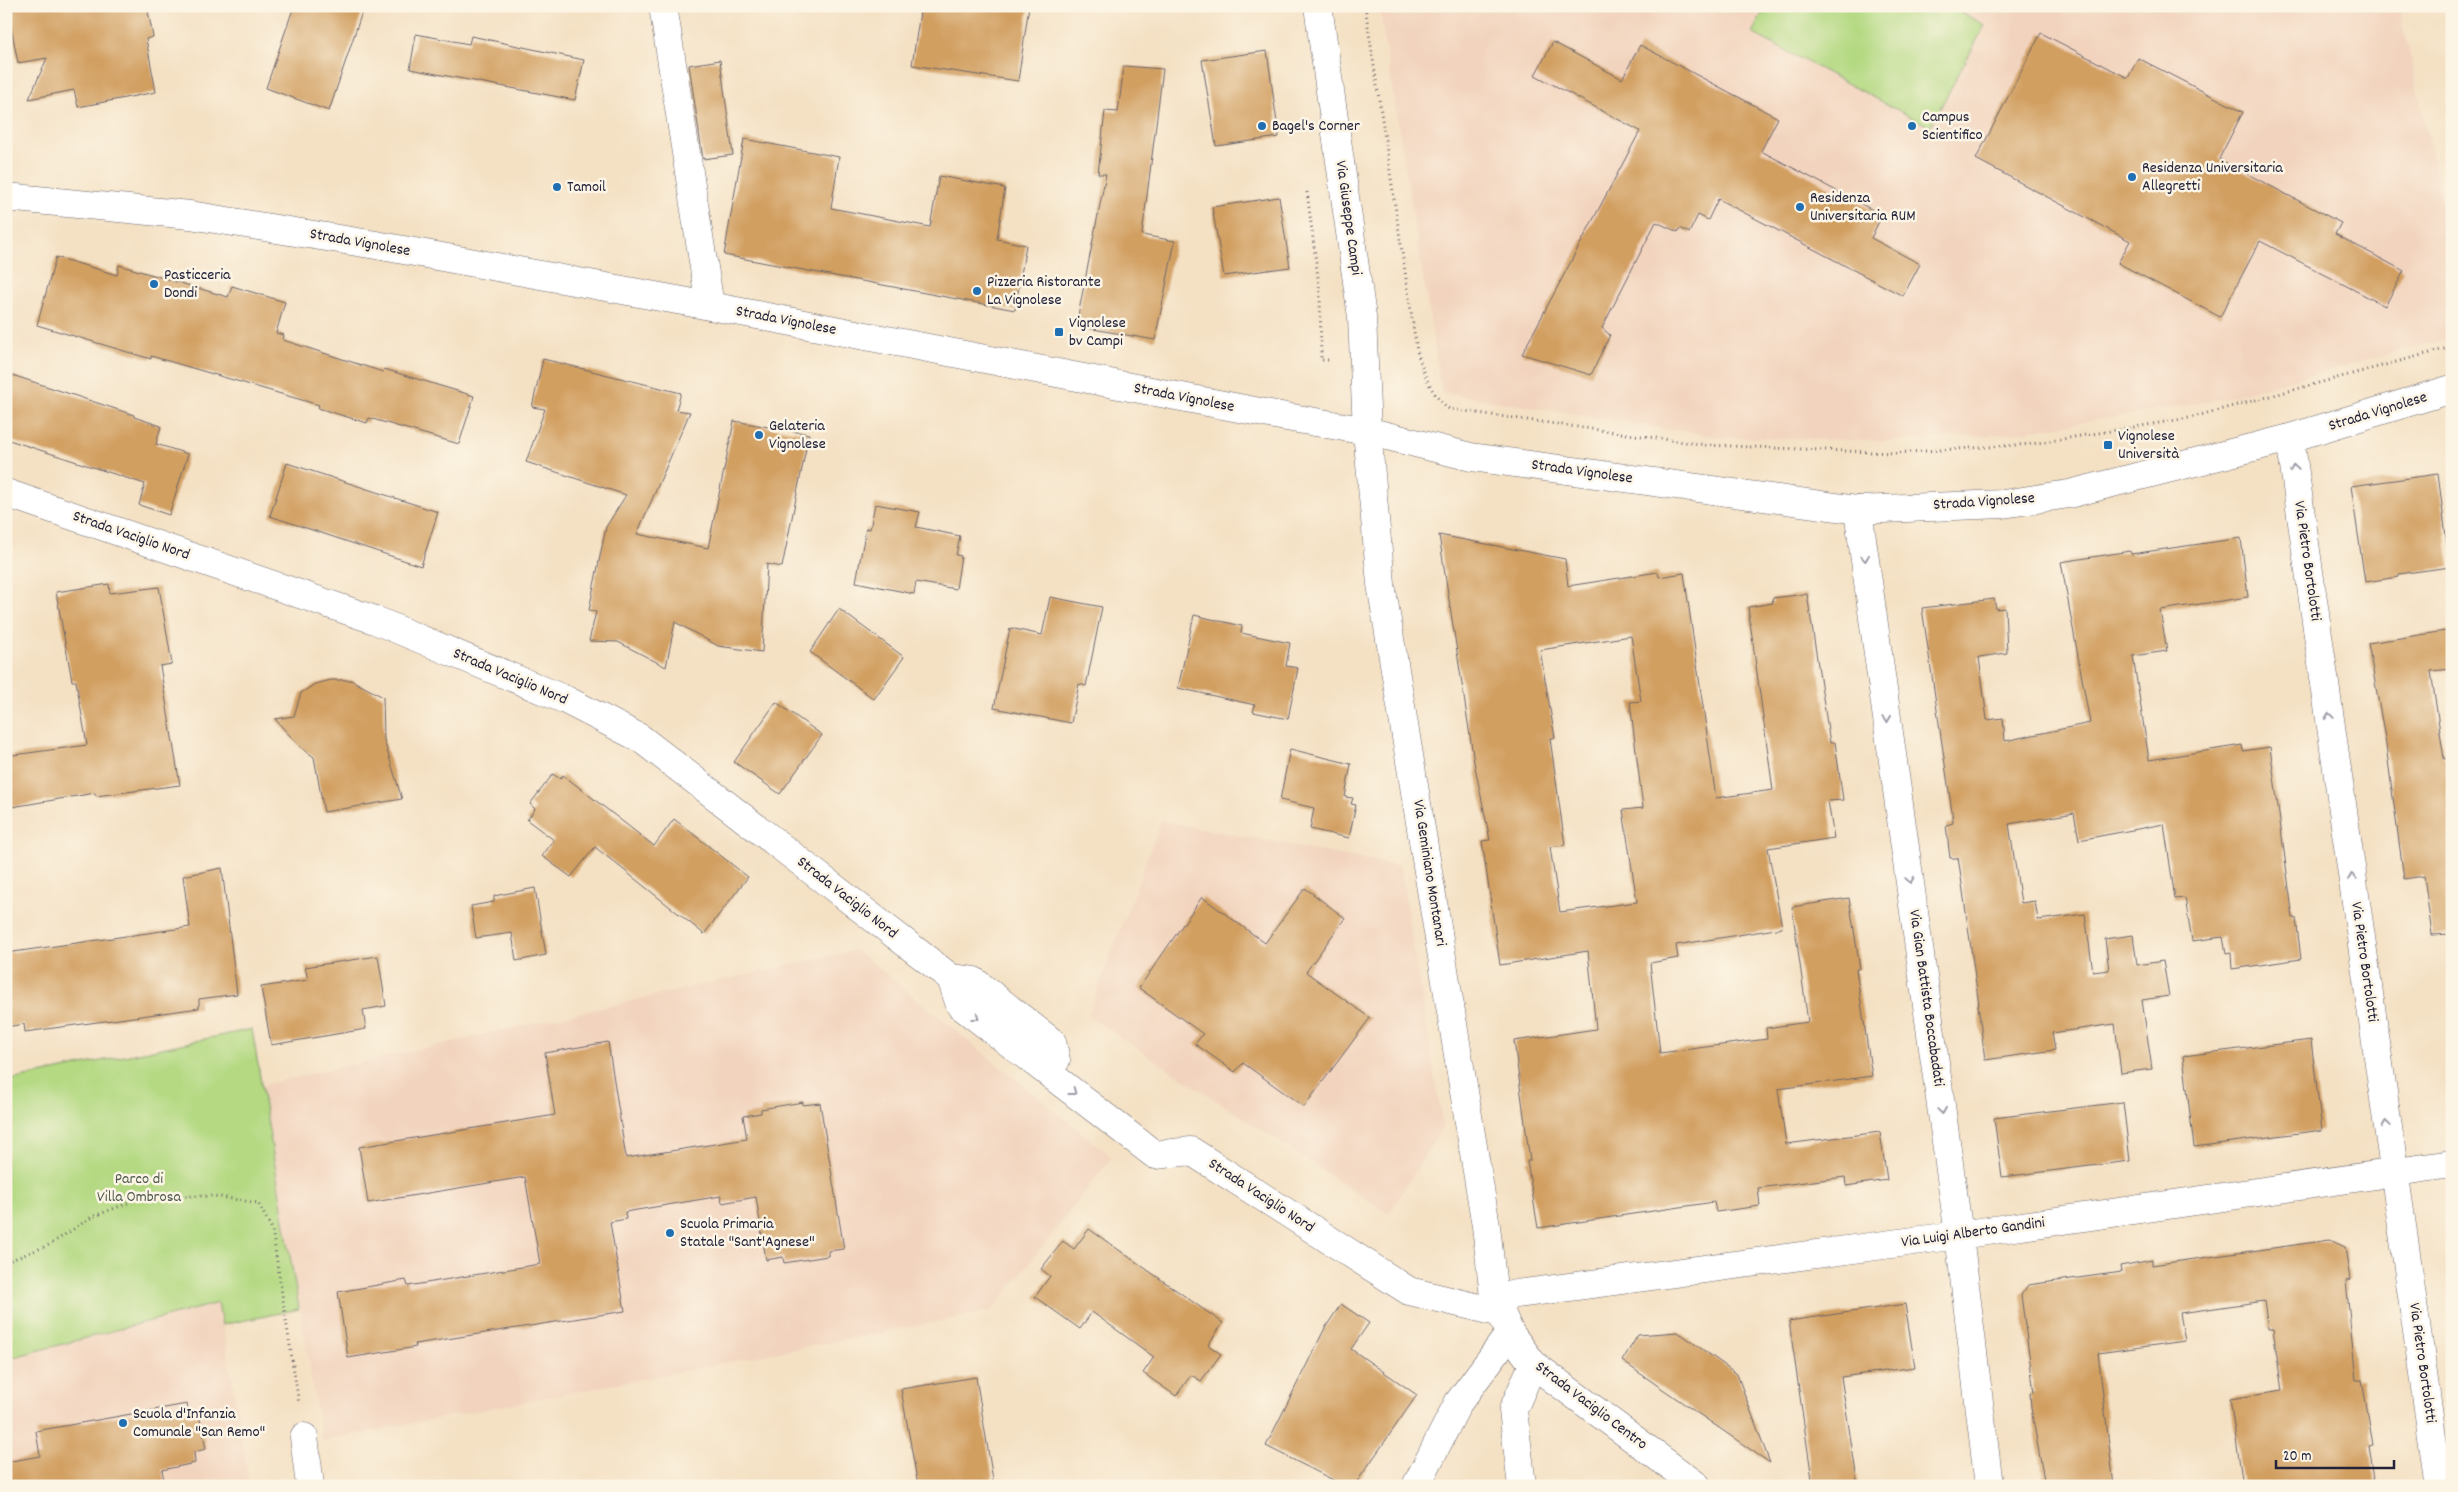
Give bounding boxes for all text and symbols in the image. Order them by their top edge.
place label: Campus Scientifico [1922,106,1983,147]
place label: Bagel's Corner [1272,115,1360,138]
marker: Bagel's Corner [1256,120,1268,132]
marker: Campus Scientifico [1906,120,1918,132]
place label: Residenza Universitaria Allegretti [2142,157,2283,198]
street label: Via Giuseppe Campi [1329,159,1367,277]
marker: Residenza Universitaria Allegretti [2126,171,2138,183]
place label: Tamoil [567,176,606,199]
marker: Tamoil [551,181,563,193]
place label: Residenza Universitaria RUM [1810,187,1916,228]
marker: Residenza Universitaria RUM [1794,201,1806,213]
street label: Strada Vignolese [308,223,412,263]
place label: Pasticceria Dondi [164,264,231,305]
place label: Pizzeria Ristorante La Vignolese [987,271,1101,312]
marker: Pasticceria Dondi [148,278,160,290]
marker: Pizzeria Ristorante La Vignolese [971,285,983,297]
street label: Strada Vignolese [734,300,838,342]
place label: Vignolese bv Campi [1069,312,1126,353]
marker: Vignolese bv Campi [1053,326,1065,338]
street label: Strada Vignolese [1132,377,1236,419]
street label: Strada Vignolese [2326,386,2430,438]
place label: Gelateria Vignolese [769,415,826,456]
place label: Vignolese Università [2118,425,2179,466]
marker: Gelateria Vignolese [753,429,765,441]
marker: Vignolese Università [2102,439,2114,451]
street label: Strada Vignolese [1530,454,1634,490]
one-way arrow [2290,464,2300,473]
street label: Strada Vignolese [1932,487,2036,517]
street label: Via Pietro Bortolotti [2287,499,2327,623]
street label: Strada Vaciglio Nord [69,505,193,567]
one-way arrow [1859,554,1869,563]
street label: Strada Vaciglio Nord [449,642,571,712]
one-way arrow [2324,711,2335,719]
one-way arrow [1881,716,1892,724]
street label: Via Geminiano Montanari [1406,798,1452,948]
street label: Strada Vaciglio Nord [792,851,902,945]
one-way arrow [2347,872,2358,880]
one-way arrow [1904,876,1914,885]
street label: Via Pietro Bortolotti [2344,900,2384,1024]
street label: Via Gian Battista Boccabadati [1902,908,1950,1088]
one-way arrow [970,1012,979,1020]
one-way arrow [1067,1086,1077,1095]
one-way arrow [1936,1106,1946,1115]
one-way arrow [2382,1120,2392,1129]
street label: Strada Vaciglio Nord [1203,1153,1319,1239]
park label: Parco di Villa Ombrosa [97,1168,181,1209]
street label: Via Luigi Alberto Gandini [1900,1212,2046,1254]
place label: Scuola Primaria Statale "Sant'Agnese" [680,1213,815,1254]
marker: Scuola Primaria Statale "Sant'Agnese" [664,1227,676,1239]
street label: Via Pietro Bortolotti [2402,1301,2442,1425]
street label: Strada Vaciglio Centro [1530,1356,1652,1456]
place label: Scuola d'Infanzia Comunale "San Remo" [133,1403,265,1444]
marker: Scuola d'Infanzia Comunale "San Remo" [117,1417,129,1429]
scale bar [2276,1437,2393,1469]
text: 20 m [2283,1446,2311,1468]

